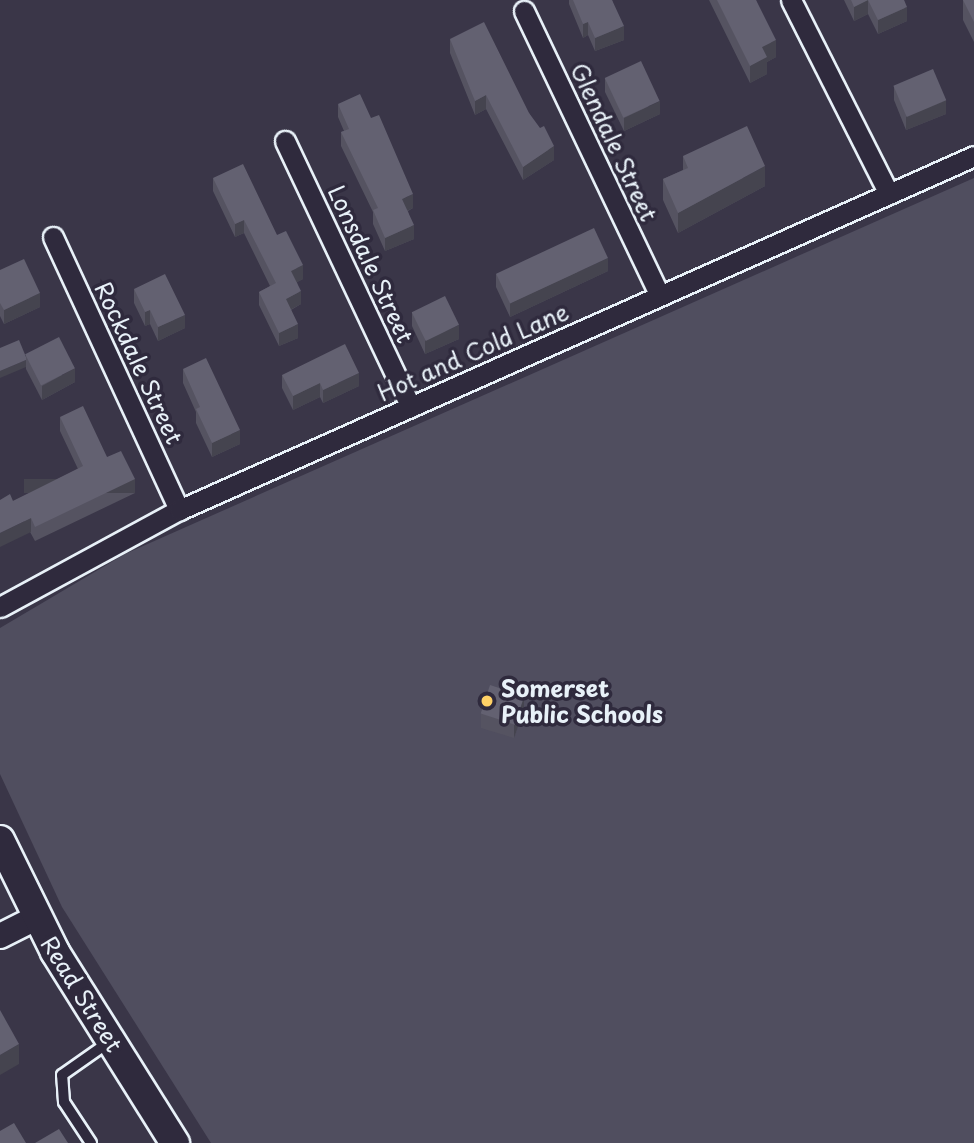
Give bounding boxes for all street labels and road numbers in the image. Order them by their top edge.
street label: Glendale Street [565,58,663,226]
street label: Lonsdale Street [322,180,420,348]
street label: Rockdale Street [89,277,189,449]
street label: Hot and Cold Lane [373,297,573,407]
street label: Read Street [36,931,128,1057]

